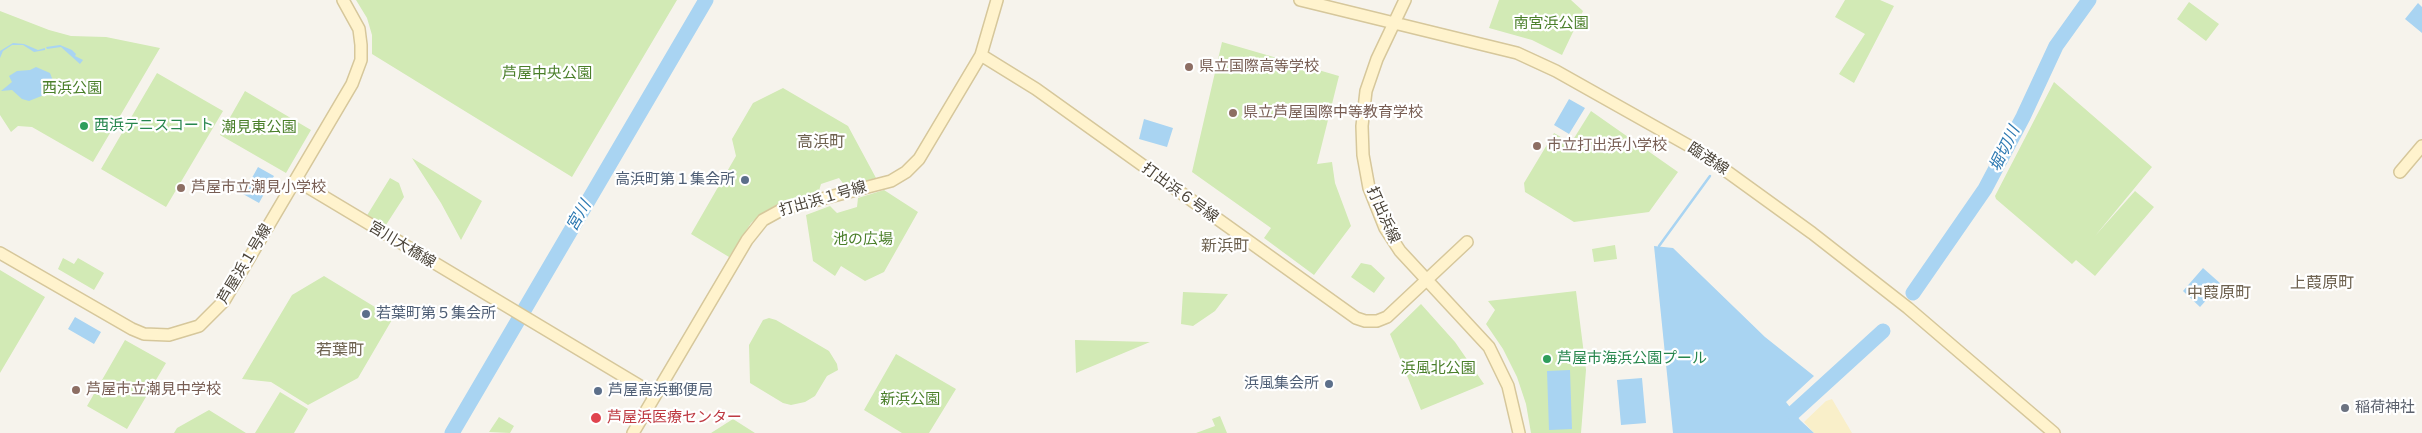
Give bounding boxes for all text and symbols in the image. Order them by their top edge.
park label: 南宮浜公園 [1514,15,1588,33]
place label: 県立国際高等学校 [1199,58,1319,76]
marker: 県立国際高等学校 [1183,61,1195,73]
park label: 芦屋中央公園 [502,65,592,83]
park label: 西浜公園 [42,80,102,98]
place label: 県立芦屋国際中等教育学校 [1243,104,1423,122]
marker: 県立芦屋国際中等教育学校 [1227,107,1239,119]
place label: 西浜テニスコート [94,117,214,135]
park label: 潮見東公園 [222,119,296,137]
marker: 西浜テニスコート [78,120,90,132]
water label: 堀切川 [1986,123,2024,175]
district label: 高浜町 [797,132,845,152]
place label: 市立打出浜小学校 [1547,137,1667,155]
street label: 臨港線 [1684,139,1732,179]
marker: 市立打出浜小学校 [1531,140,1543,152]
street label: 打出浜６号線 [1138,159,1222,227]
place label: 高浜町第１集会所 [615,171,735,189]
marker: 高浜町第１集会所 [739,174,751,186]
street label: 打出浜１号線 [777,178,869,220]
place label: 芦屋市立潮見小学校 [191,179,326,197]
marker: 芦屋市立潮見小学校 [175,182,187,194]
street label: 打出浜線 [1363,184,1403,246]
water label: 宮川 [563,197,595,235]
street label: 宮川大橋線 [365,218,439,272]
street label: 芦屋浜１号線 [214,221,276,307]
park label: 池の広場 [833,231,893,249]
district label: 新浜町 [1201,236,1249,256]
district label: 上葭原町 [2290,273,2354,293]
district label: 中葭原町 [2187,283,2251,303]
place label: 若葉町第５集会所 [376,305,496,323]
marker: 若葉町第５集会所 [360,308,372,320]
district label: 若葉町 [316,340,364,360]
place label: 芦屋市海浜公園プール [1557,350,1707,368]
marker: 芦屋市海浜公園プール [1541,353,1553,365]
park label: 浜風北公園 [1401,360,1475,378]
place label: 浜風集会所 [1244,375,1319,393]
marker: 浜風集会所 [1323,378,1335,390]
place label: 芦屋市立潮見中学校 [86,381,221,399]
place label: 芦屋高浜郵便局 [608,382,713,400]
marker: 芦屋市立潮見中学校 [70,384,82,396]
marker: 芦屋高浜郵便局 [592,385,604,397]
park label: 新浜公園 [880,391,940,409]
place label: 稲荷神社 [2355,399,2415,417]
marker: 稲荷神社 [2339,402,2351,414]
place label: 芦屋浜医療センター [607,409,742,427]
marker: 芦屋浜医療センター [589,411,603,425]

